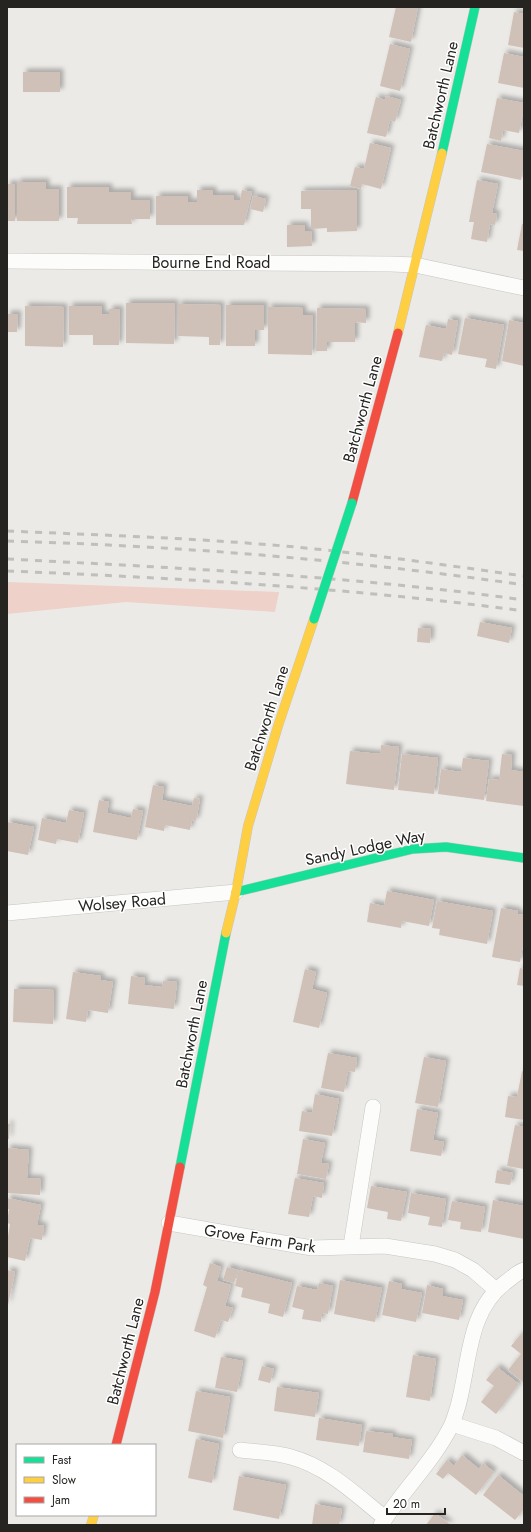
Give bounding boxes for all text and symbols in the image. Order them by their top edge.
street label: Batchworth Lane [417,39,464,151]
street label: Bourne End Road [152,251,270,274]
street label: Batchworth Lane [337,353,388,465]
street label: Batchworth Lane [239,662,294,774]
street label: Sandy Lodge Way [303,823,428,871]
street label: Wolsey Road [77,887,167,918]
street label: Batchworth Lane [170,978,213,1090]
street label: Grove Farm Park [203,1218,318,1259]
street label: Batchworth Lane [101,1295,150,1407]
legend [16,1444,156,1516]
text: Fast [52,1451,71,1469]
text: Slow [52,1471,77,1489]
scale bar [387,1490,445,1516]
text: Jam [50,1491,70,1509]
text: 20 m [393,1495,420,1513]

